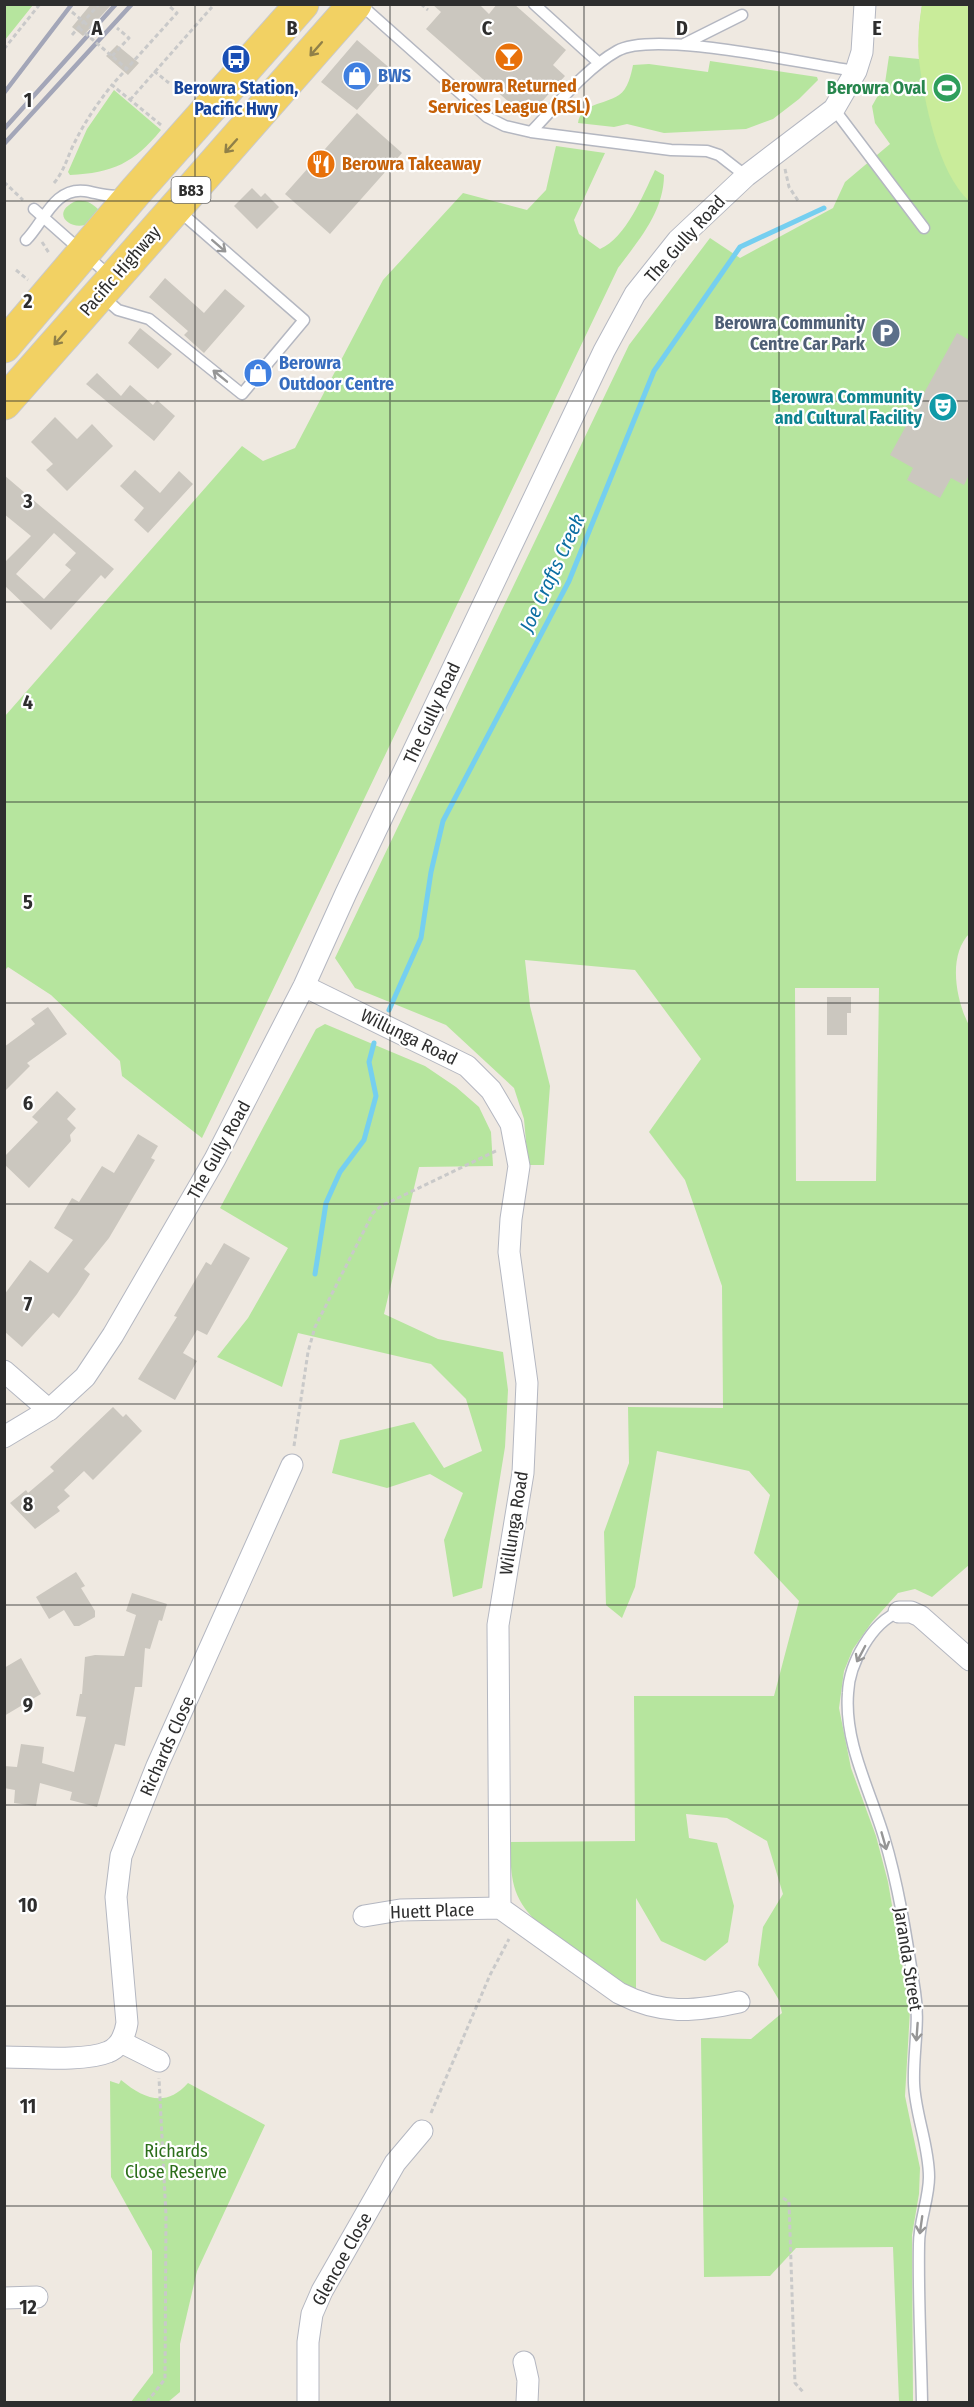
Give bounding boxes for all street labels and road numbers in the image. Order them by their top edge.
road number: B83 [172,177,210,203]
street label: The Gully Road [640,191,730,287]
street label: Pacific Highway [75,221,165,321]
street label: The Gully Road [399,659,465,767]
street label: Willunga Road [357,1004,461,1070]
street label: The Gully Road [183,1097,255,1203]
street label: Willunga Road [495,1469,533,1577]
street label: Richards Close [135,1692,199,1800]
street label: Huett Place [390,1899,475,1923]
street label: Jaranda Street [889,1906,927,2013]
street label: Glencoe Close [307,2209,377,2309]

